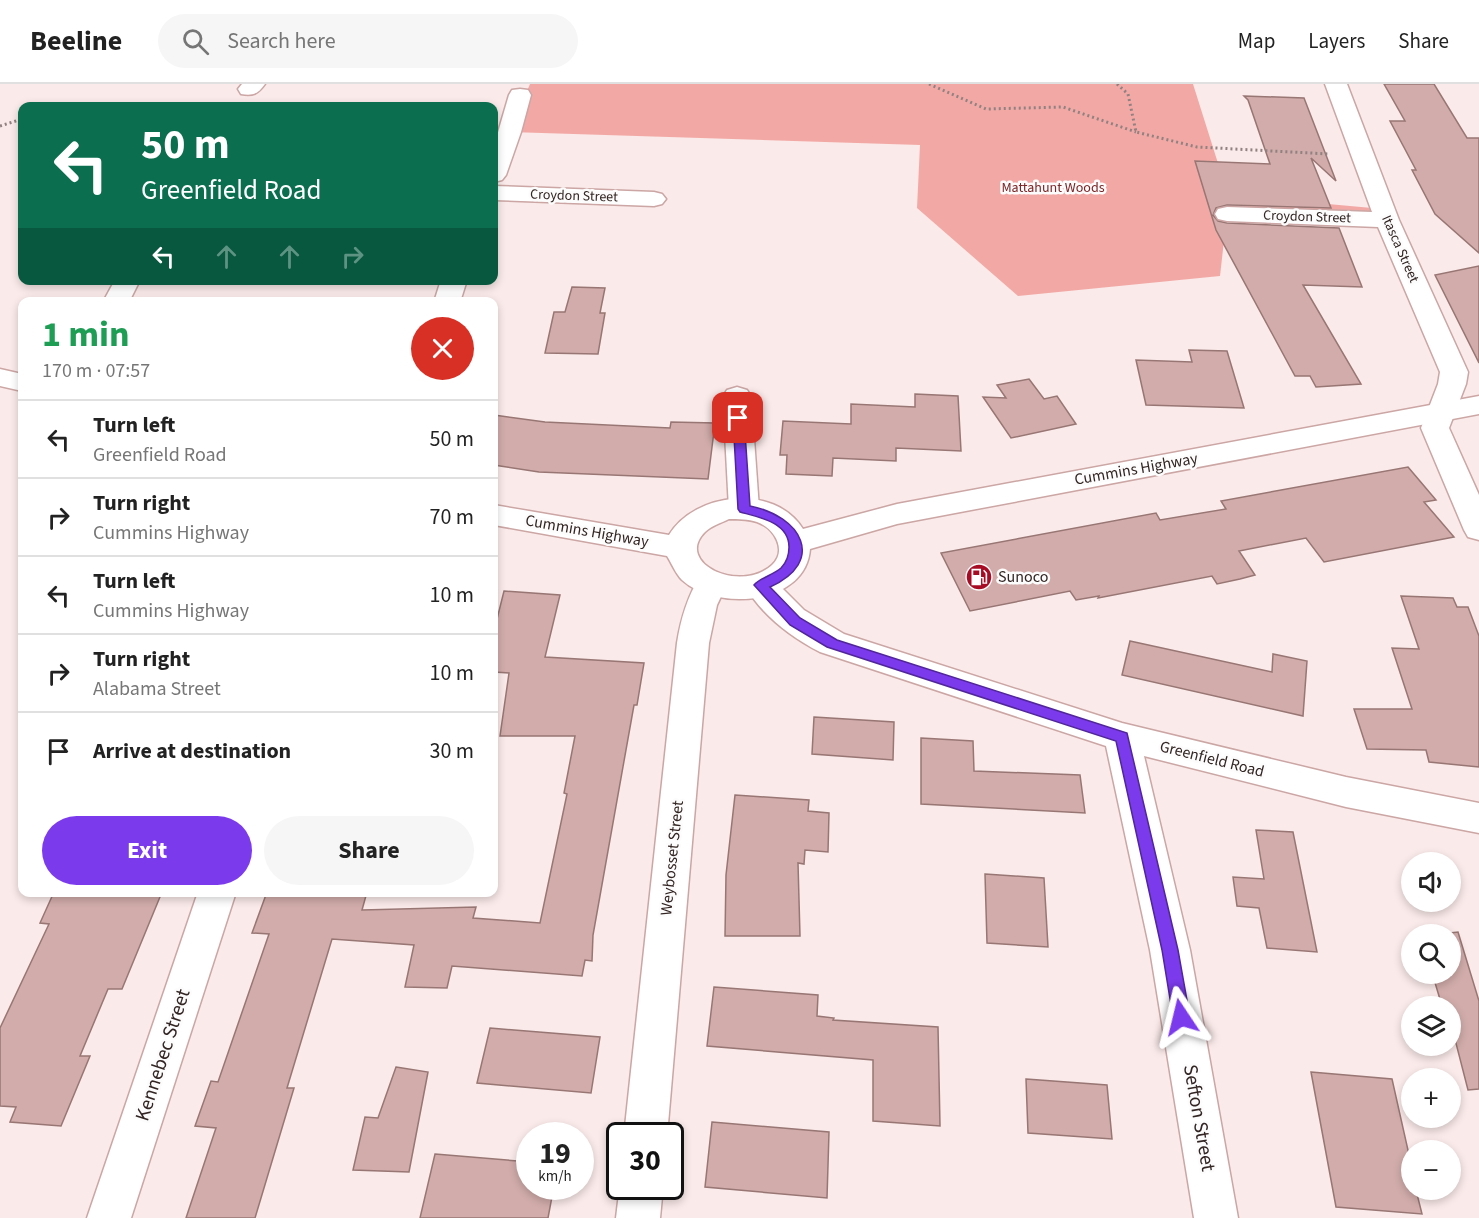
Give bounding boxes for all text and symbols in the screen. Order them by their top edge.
search box [158,14,578,68]
text: Beeline [30,21,122,61]
icon: search [179,25,212,58]
text: Search here [227,25,336,57]
text: Map [1238,26,1275,56]
text: Layers [1308,26,1365,56]
text: Share [1398,26,1449,56]
text: 50 m [141,115,230,175]
icon: left [42,126,120,204]
text: Greenfield Road [141,171,321,210]
park label: Mattahunt Woods [1001,178,1105,198]
street label: Croydon Street [530,184,618,208]
street label: Croydon Street [1263,205,1351,229]
street label: Itasca Street [1376,212,1424,286]
icon: left [147,240,180,273]
icon: ahead [210,240,243,273]
icon: ahead [273,240,306,273]
icon: right [336,240,369,273]
text: 1 min [42,309,130,360]
button: close [411,317,474,380]
text: 170 m · 07:57 [42,357,150,385]
pin [712,392,763,443]
icon: arrive [721,401,754,434]
text: Turn left [93,409,175,441]
icon: left [42,423,75,456]
text: 50 m [429,423,474,455]
text: Greenfield Road [93,441,227,469]
street label: Cummins Highway [1073,447,1200,491]
text: Turn right [93,487,190,519]
icon: right [42,501,75,534]
text: 70 m [429,501,474,533]
street label: Cummins Highway [524,509,651,553]
text: Cummins Highway [93,519,249,547]
fuel station icon: Sunoco [964,562,994,592]
text: Turn left [93,565,175,597]
place label: Sunoco [998,566,1048,588]
icon: left [42,579,75,612]
text: 10 m [429,579,474,611]
text: Cummins Highway [93,597,249,625]
text: Turn right [93,643,190,675]
icon: right [42,657,75,690]
text: 10 m [429,657,474,689]
text: Alabama Street [93,675,221,703]
icon: arrive [42,735,75,768]
text: Arrive at destination [93,735,291,767]
text: 30 m [429,735,474,767]
street label: Greenfield Road [1157,735,1267,783]
street label: Weybosset Street [655,799,689,917]
button: Exit [42,816,252,885]
button: Share [264,816,474,885]
map controls [1401,852,1461,1200]
button: sound [1401,852,1461,912]
button: search [1401,924,1461,984]
street label: Kennebec Street [128,985,198,1125]
position arrow [1149,985,1213,1049]
button: layers [1401,996,1461,1056]
street label: Sefton Street [1176,1062,1222,1174]
button: + [1401,1068,1461,1128]
speed limit sign: 30 [606,1122,684,1200]
text: 19 [539,1132,571,1175]
button: − [1401,1140,1461,1200]
text: km/h [538,1166,572,1187]

